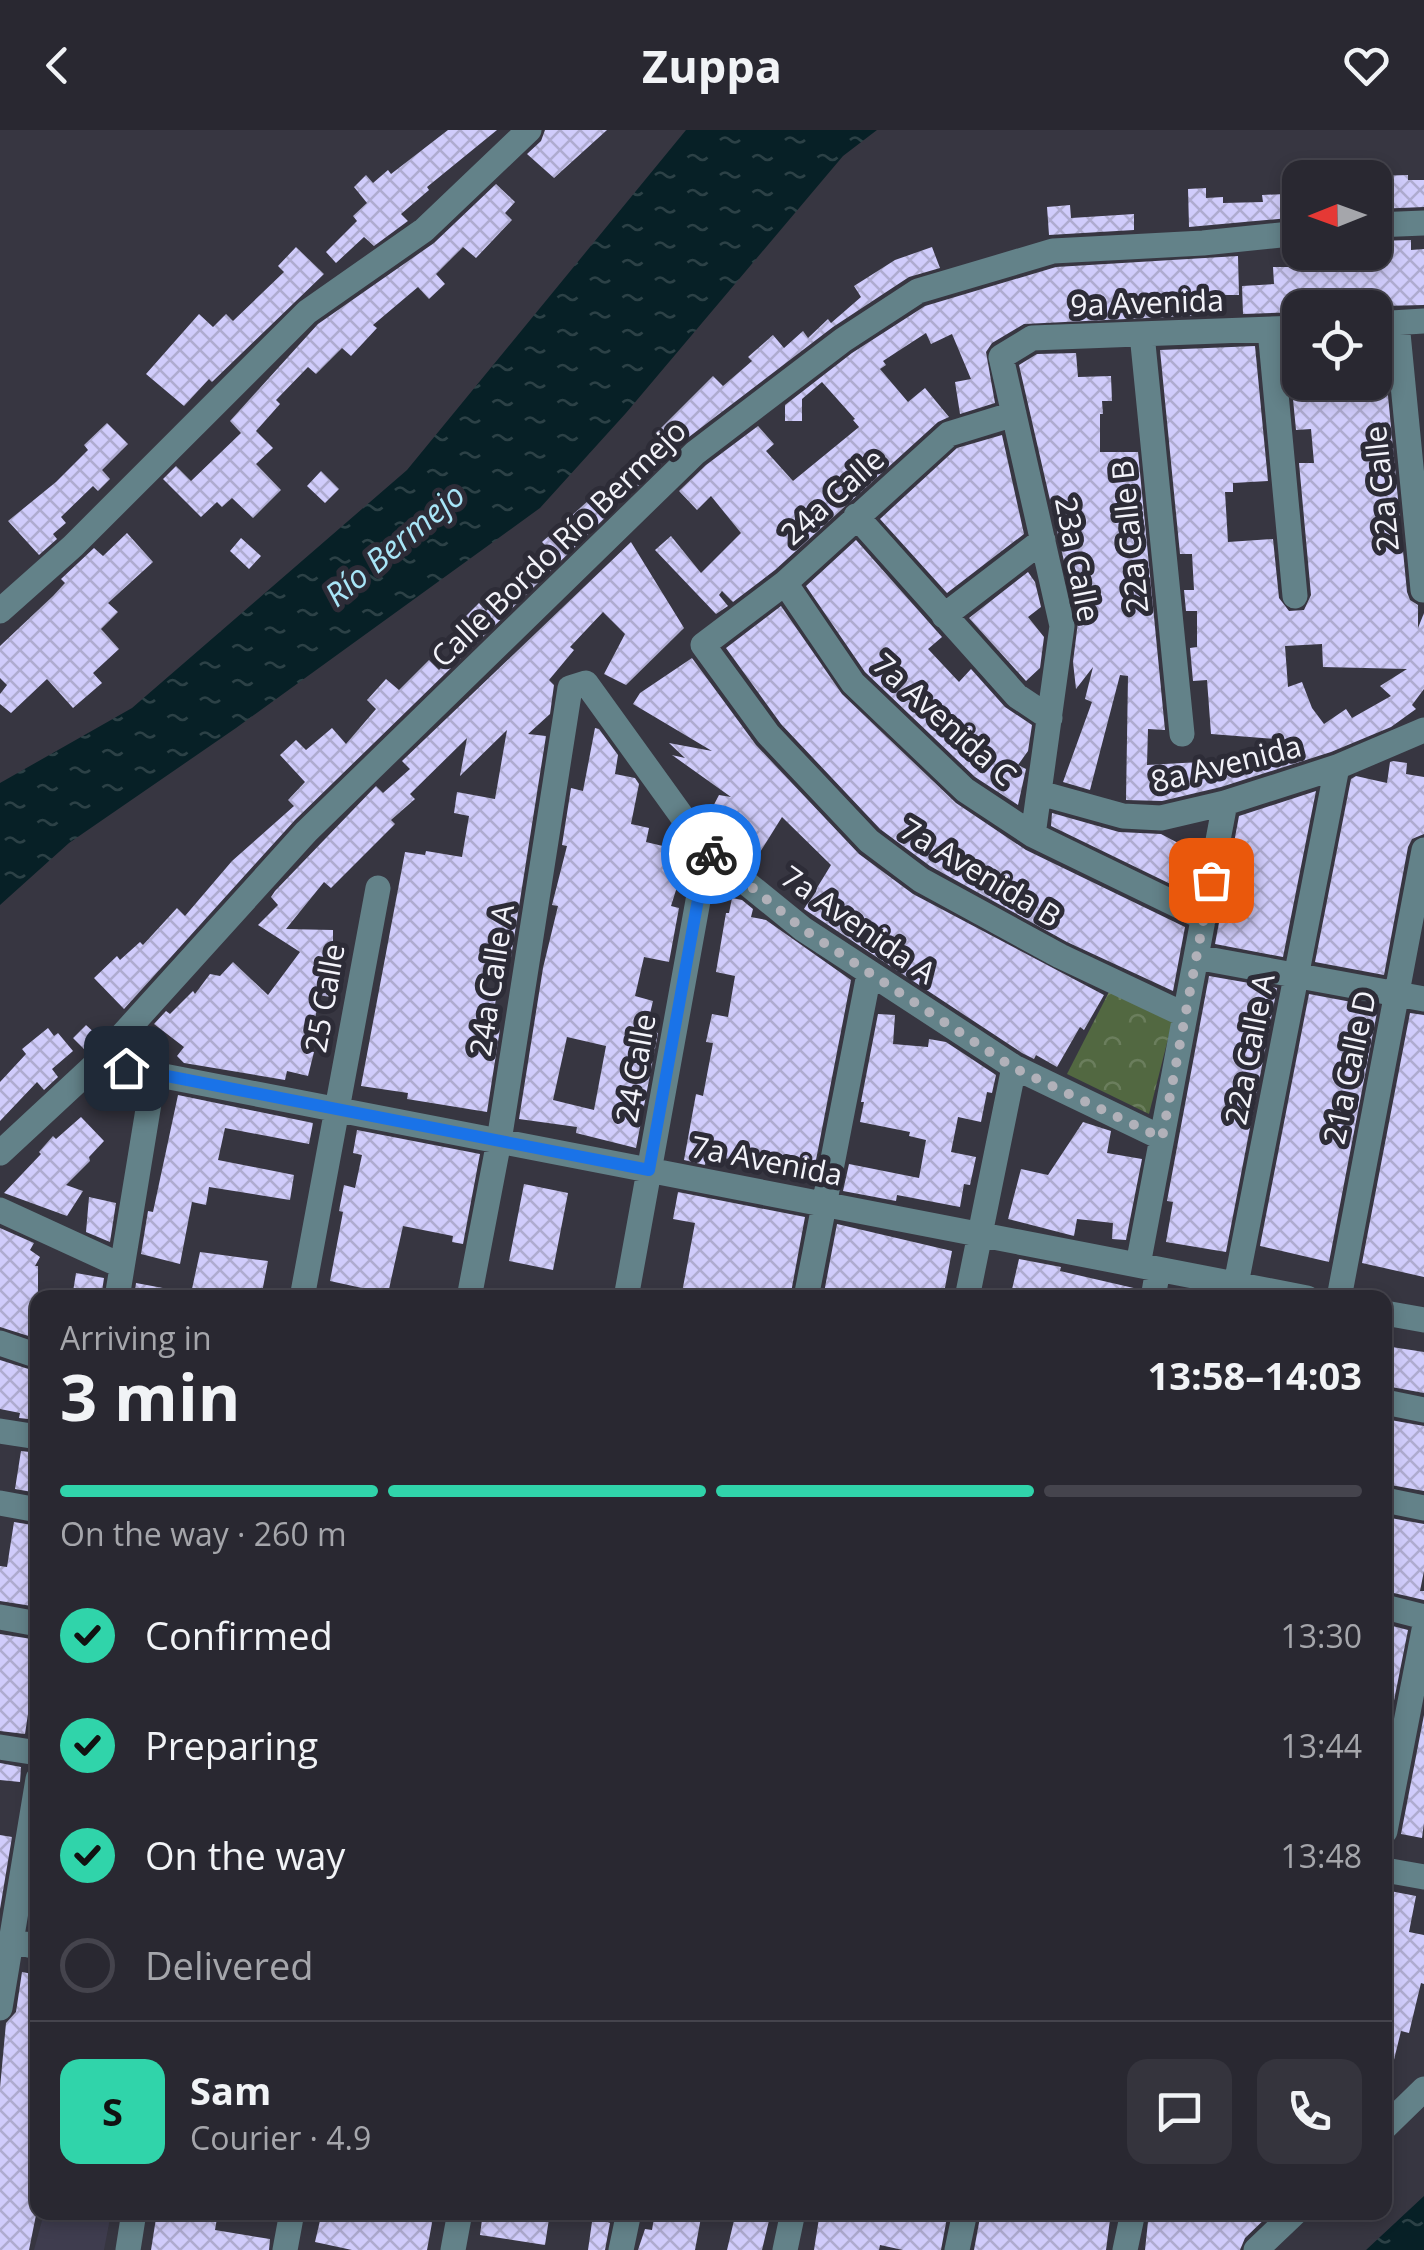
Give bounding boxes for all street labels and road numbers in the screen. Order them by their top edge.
street label: 9a Avenida [1070,279,1224,325]
street label: Calle Bordo Río Bermejo [422,410,694,676]
street label: 22a Calle [1354,424,1408,554]
street label: 24a Calle [771,439,893,553]
street label: 22a Calle B [1101,459,1157,615]
street label: 23a Calle [1046,493,1110,625]
street label: 7a Avenida C [864,644,1026,794]
street label: 8a Avenida [1147,725,1305,801]
street label: 7a Avenida B [893,808,1069,936]
street label: 7a Avenida A [773,856,945,992]
street label: 24a Calle A [459,901,523,1059]
street label: 25 Calle [294,940,354,1056]
street label: 22a Calle A [1214,970,1284,1128]
street label: 21a Calle D [1313,986,1385,1148]
street label: 24 Calle [605,1010,665,1126]
street label: 7a Avenida [688,1125,846,1195]

